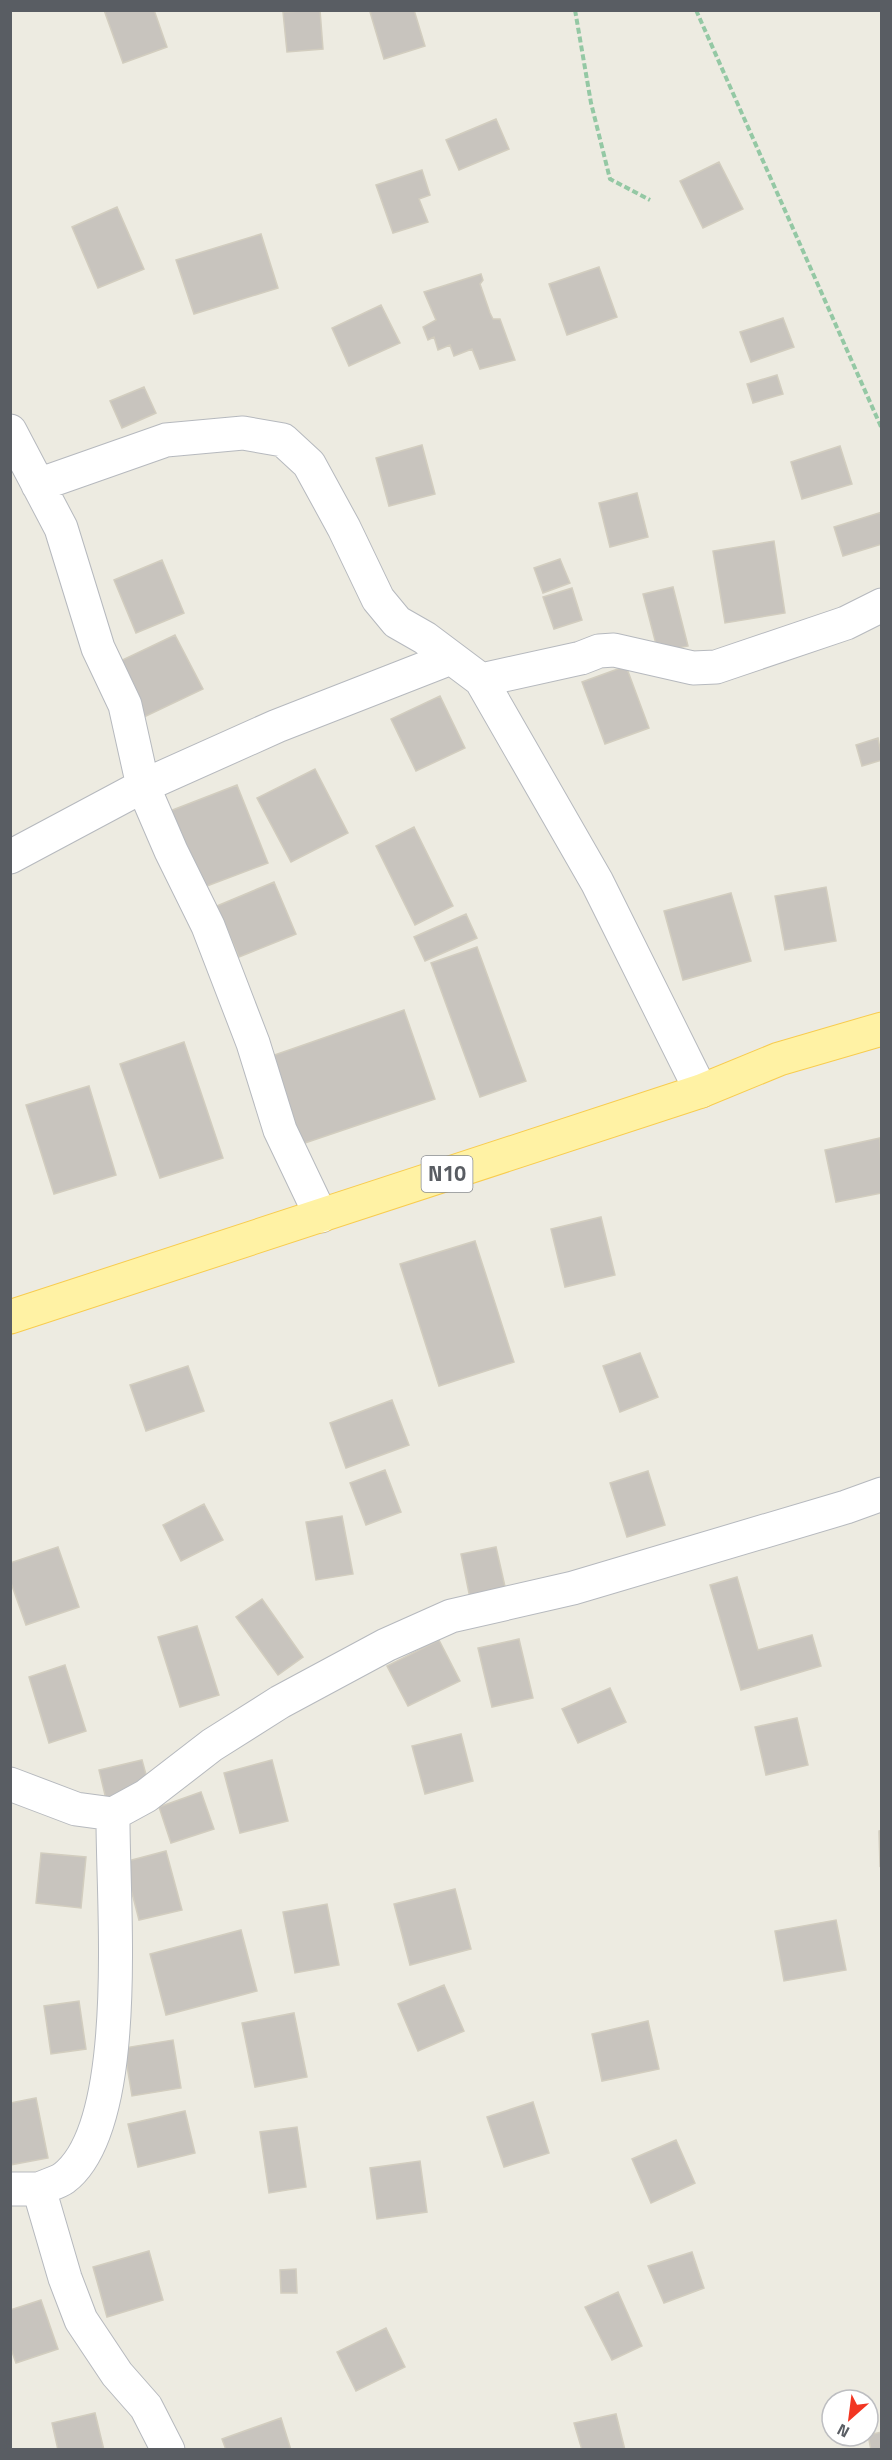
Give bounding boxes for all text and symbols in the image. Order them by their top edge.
road number: N10 [422,1156,472,1192]
north arrow [820,2388,880,2448]
text: N [832,2418,853,2444]

